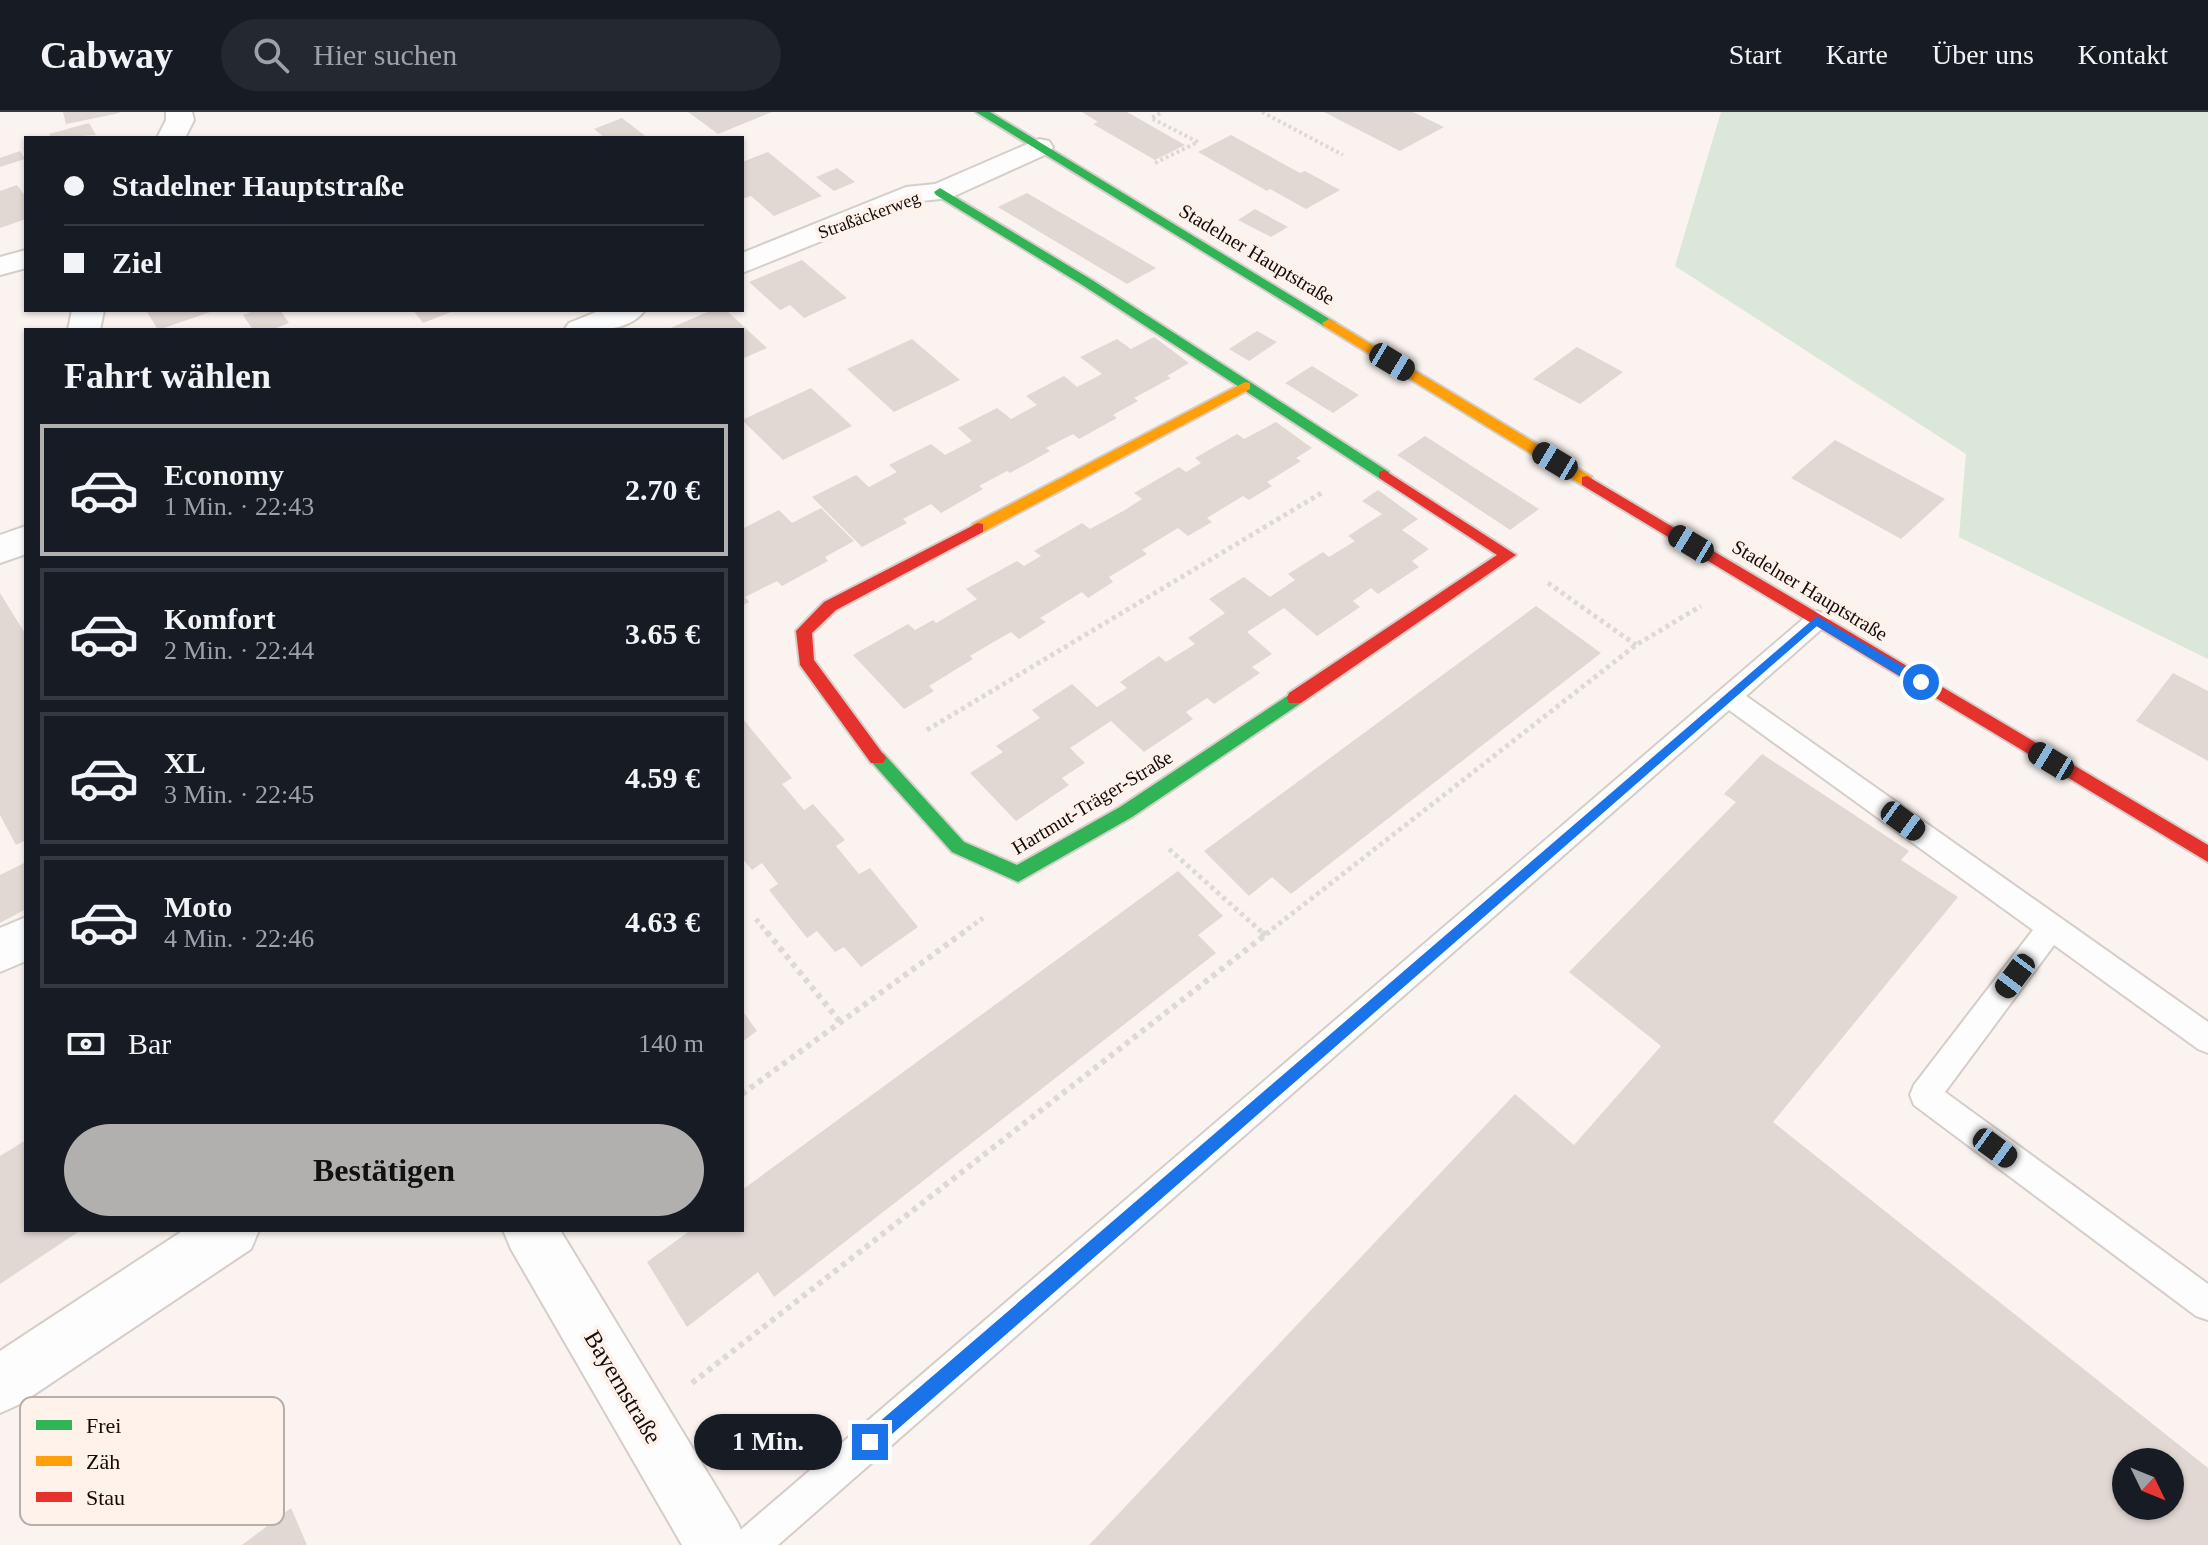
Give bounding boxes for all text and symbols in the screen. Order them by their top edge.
search box [221,19,781,91]
icon: search [249,33,293,77]
text: Cabway [40,34,173,76]
text: Hier suchen [313,38,457,71]
text: Start [1729,39,1782,70]
text: Karte [1826,39,1888,70]
text: Über uns [1932,39,2034,70]
text: Kontakt [2078,39,2168,70]
text: Stadelner Hauptstraße [112,169,404,202]
street label: Straßäckerweg [815,187,923,243]
street label: Stadelner Hauptstraße [1175,199,1339,310]
text: Ziel [112,246,162,279]
car [1365,339,1419,385]
text: Fahrt wählen [64,356,271,396]
car [1528,438,1582,484]
icon: car [68,454,140,526]
text: Economy [164,458,284,491]
text: 2.70 € [625,473,700,506]
text: 1 Min. · 22:43 [164,492,314,521]
car [1664,521,1718,567]
street label: Stadelner Hauptstraße [1728,535,1892,646]
icon: car [68,598,140,670]
text: Komfort [164,602,276,635]
text: 3.65 € [625,617,700,650]
text: 2 Min. · 22:44 [164,636,314,665]
route start [1903,664,1939,700]
car [2024,738,2078,784]
icon: car [68,742,140,814]
street label: Hartmut-Träger-Straße [1008,745,1177,859]
text: XL [164,746,206,779]
text: 4.59 € [625,761,700,794]
text: 3 Min. · 22:45 [164,780,314,809]
car [1877,797,1929,845]
icon: car [68,886,140,958]
text: Moto [164,890,232,923]
text: 4.63 € [625,905,700,938]
text: 4 Min. · 22:46 [164,924,314,953]
car [1991,950,2039,1002]
icon: cash [64,1022,108,1066]
text: Bar [128,1027,171,1060]
text: 140 m [638,1029,704,1058]
button: Bestätigen [64,1124,704,1216]
car [1969,1124,2021,1172]
street label: Bayernstraße [579,1326,667,1448]
legend [20,1397,284,1525]
text: Frei [86,1413,121,1438]
callout: 1 Min. [694,1414,842,1470]
route end [852,1424,888,1460]
text: 1 Min. [732,1427,804,1456]
north arrow [2112,1448,2184,1520]
map controls [2112,1448,2184,1520]
text: Zäh [86,1449,120,1474]
text: Stau [86,1485,125,1510]

